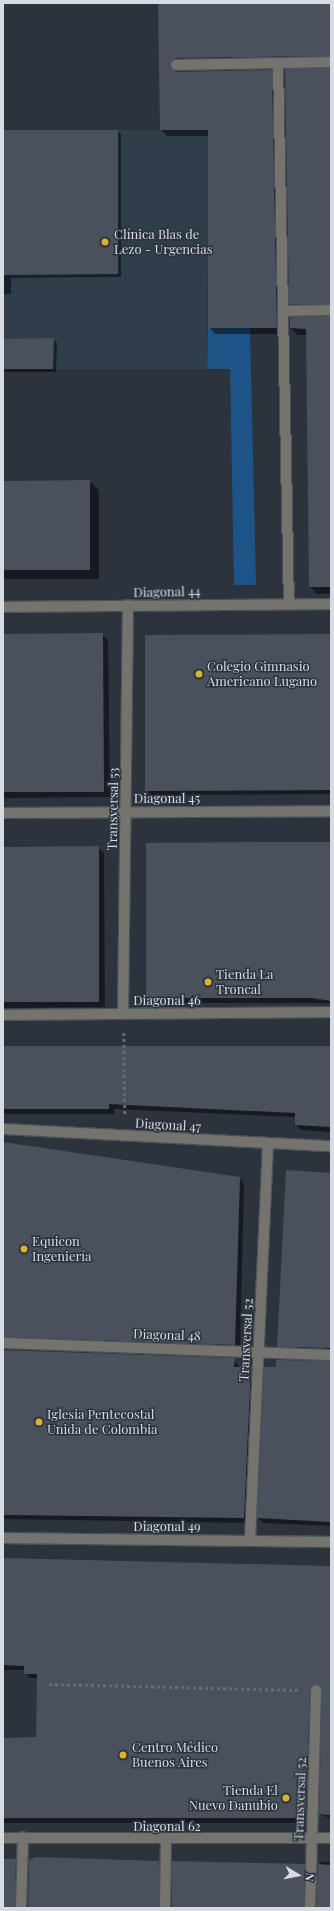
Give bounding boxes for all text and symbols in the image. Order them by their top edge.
place label: Clínica Blas de Lezo - Urgencias [114,227,212,258]
marker: Clínica Blas de Lezo - Urgencias [99,236,111,248]
street label: Diagonal 44 [133,584,201,600]
place label: Colegio Gimnasio Americano Lugano [207,659,317,690]
marker: Colegio Gimnasio Americano Lugano [194,669,204,679]
street label: Transversal 53 [104,767,122,851]
street label: Diagonal 45 [134,790,200,806]
place label: Tienda La Troncal [216,967,274,998]
marker: Tienda La Troncal [203,977,213,987]
street label: Diagonal 46 [133,992,201,1008]
street label: Diagonal 47 [135,1115,201,1135]
place label: Equicon Ingeniería [32,1234,92,1265]
marker: Equicon Ingeniería [19,1244,29,1254]
street label: Transversal 52 [236,1298,256,1382]
street label: Diagonal 48 [133,1326,201,1344]
place label: Iglesia Pentecostal Unida de Colombia [47,1407,158,1438]
marker: Iglesia Pentecostal Unida de Colombia [34,1417,44,1427]
street label: Diagonal 49 [133,1518,201,1534]
place label: Centro Médico Buenos Aires [132,1740,218,1771]
marker: Centro Médico Buenos Aires [117,1749,129,1761]
street label: Transversal 52 [291,1757,309,1841]
place label: Tienda El Nuevo Danubio [189,1783,278,1814]
marker: Tienda El Nuevo Danubio [281,1793,291,1803]
street label: Diagonal 62 [133,1818,201,1834]
north arrow [278,1855,318,1895]
text: N [302,1872,318,1882]

